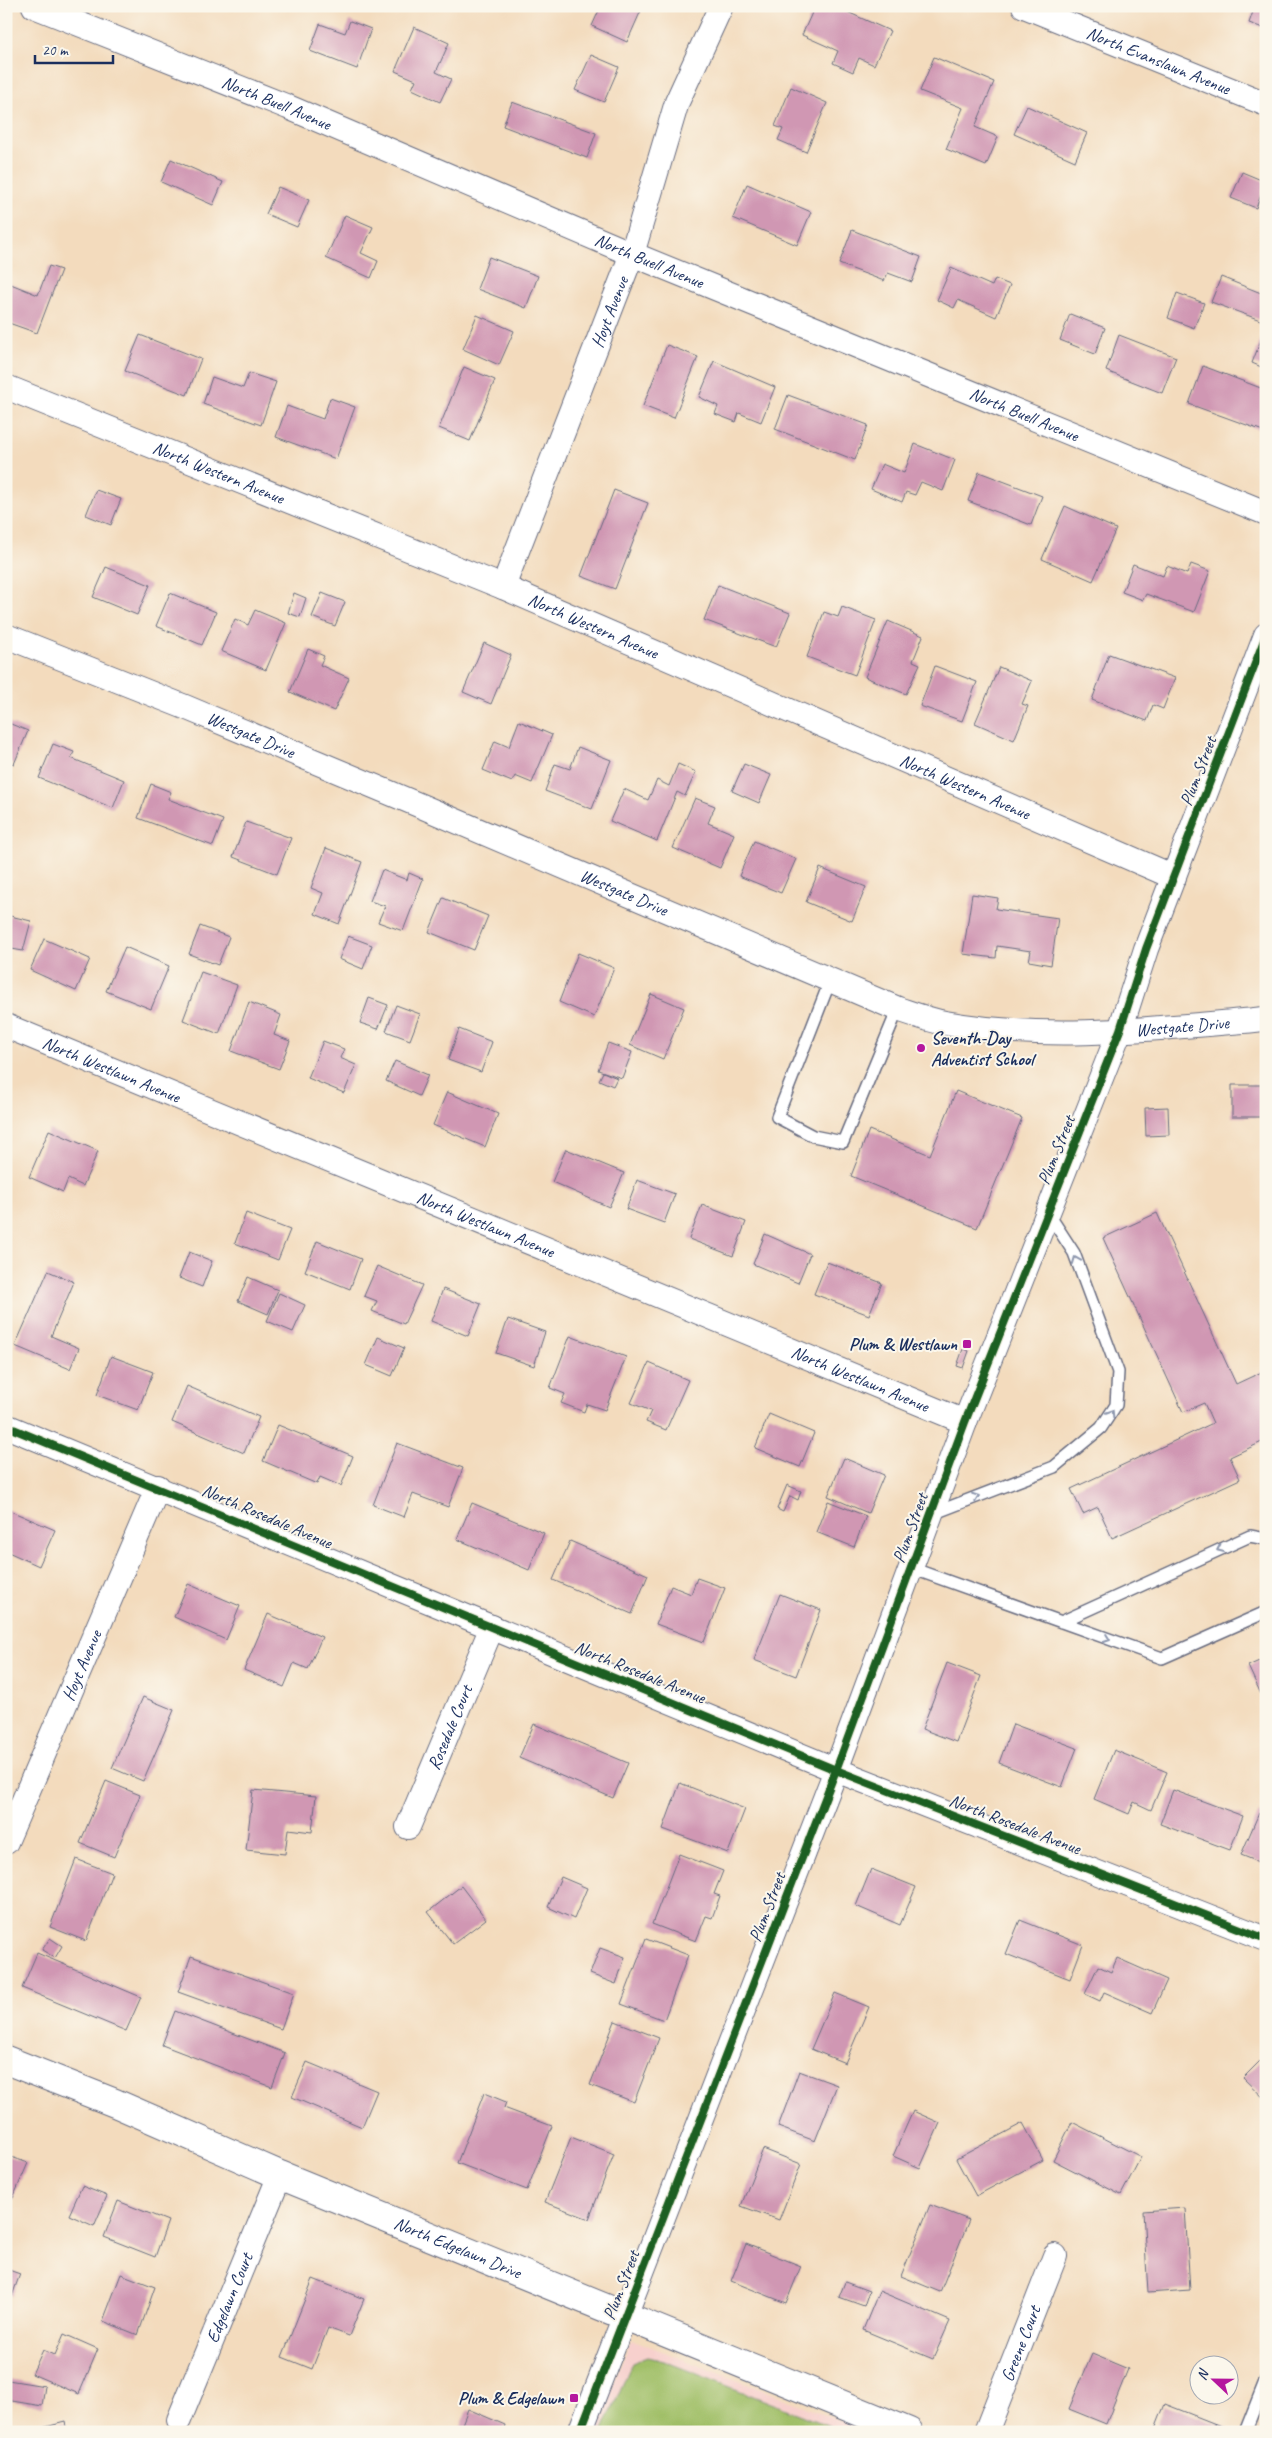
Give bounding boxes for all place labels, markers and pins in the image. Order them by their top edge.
place label: Seventh-Day Adventist School [931,1027,1037,1070]
marker: Seventh-Day Adventist School [915,1042,927,1054]
place label: Plum & Westlawn [849,1333,958,1355]
marker: Plum & Westlawn [961,1338,973,1350]
place label: Plum & Edgelawn [458,2387,565,2409]
marker: Plum & Edgelawn [568,2392,580,2404]

